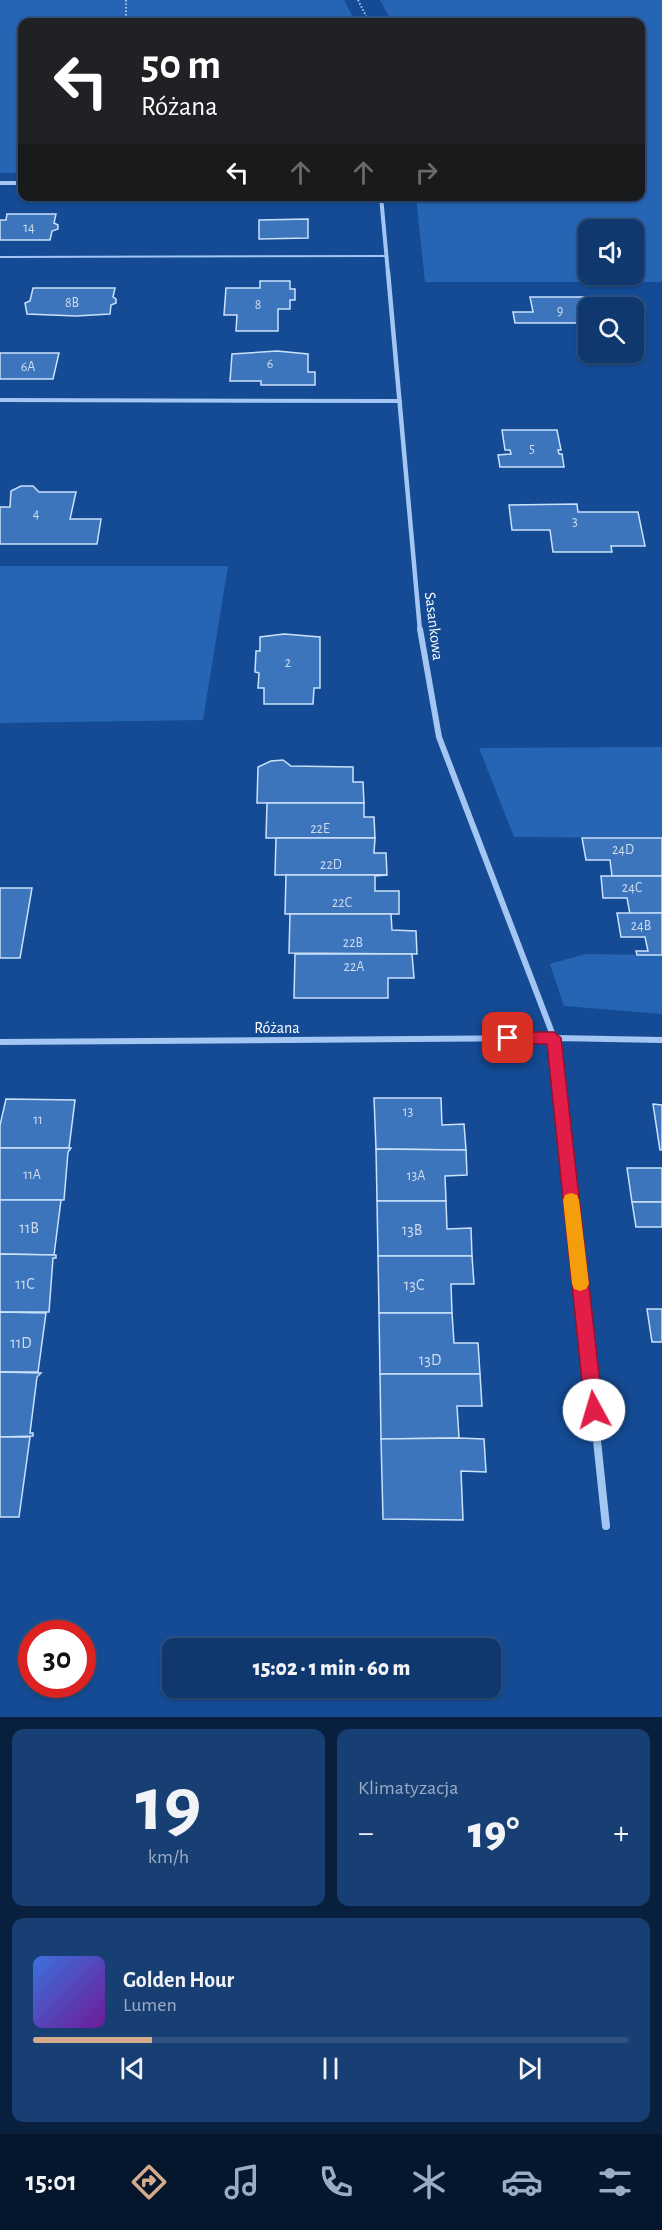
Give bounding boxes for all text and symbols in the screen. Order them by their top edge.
icon: left [42,42,120,120]
text: 50 m [141,44,221,86]
text: Różana [141,93,218,120]
icon: left [221,156,254,189]
icon: ahead [284,156,317,189]
icon: ahead [347,156,380,189]
icon: right [410,156,443,189]
map controls [578,219,644,363]
button: sound [578,219,644,285]
house number: 14 [23,221,35,235]
house number: 8B [65,296,79,310]
button: search [578,297,644,363]
house number: 8 [255,298,261,312]
house number: 9 [557,304,563,318]
house number: 6 [267,357,273,371]
house number: 6A [21,360,35,374]
house number: 5 [529,442,535,456]
house number: 4 [33,507,40,521]
house number: 3 [572,515,578,529]
street label: Sasankowa [422,591,446,661]
house number: 2 [285,656,291,670]
house number: 22E [310,822,330,836]
house number: 24D [612,843,634,857]
house number: 22D [320,858,342,872]
house number: 24C [622,881,642,895]
house number: 22C [332,896,352,910]
house number: 24B [631,919,651,933]
house number: 22B [343,936,363,950]
house number: 22A [344,960,364,974]
pin [482,1012,533,1063]
street label: Różana [254,1020,300,1036]
icon: arrive [491,1021,524,1054]
house number: 13 [403,1105,414,1119]
house number: 11 [33,1113,43,1127]
house number: 11A [23,1168,41,1182]
house number: 13A [407,1169,425,1183]
house number: 11B [19,1220,39,1236]
house number: 13B [402,1222,422,1238]
house number: 11C [15,1276,35,1292]
house number: 13C [404,1277,424,1293]
house number: 11D [10,1335,32,1351]
house number: 13D [419,1352,441,1368]
position arrow [562,1378,626,1442]
speed limit sign: 30 [18,1620,96,1698]
text: 15:02 · 1 min · 60 m [253,1657,410,1679]
text: 19 [136,1767,201,1845]
text: Klimatyzacja [358,1778,459,1798]
text: 19° [468,1811,519,1856]
text: − [358,1817,374,1850]
text: + [613,1817,629,1850]
text: km/h [148,1847,189,1867]
text: Golden Hour [123,1969,234,1991]
text: Lumen [123,1995,177,2015]
icon: previous [116,2052,149,2085]
icon: pause [314,2052,347,2085]
icon: next [513,2052,546,2085]
icon: directions [128,2161,170,2203]
icon: music [221,2161,263,2203]
icon: phone [315,2161,357,2203]
icon: climate [408,2161,450,2203]
icon: car [501,2161,543,2203]
icon: filters [594,2161,636,2203]
text: 15:01 [26,2168,77,2195]

